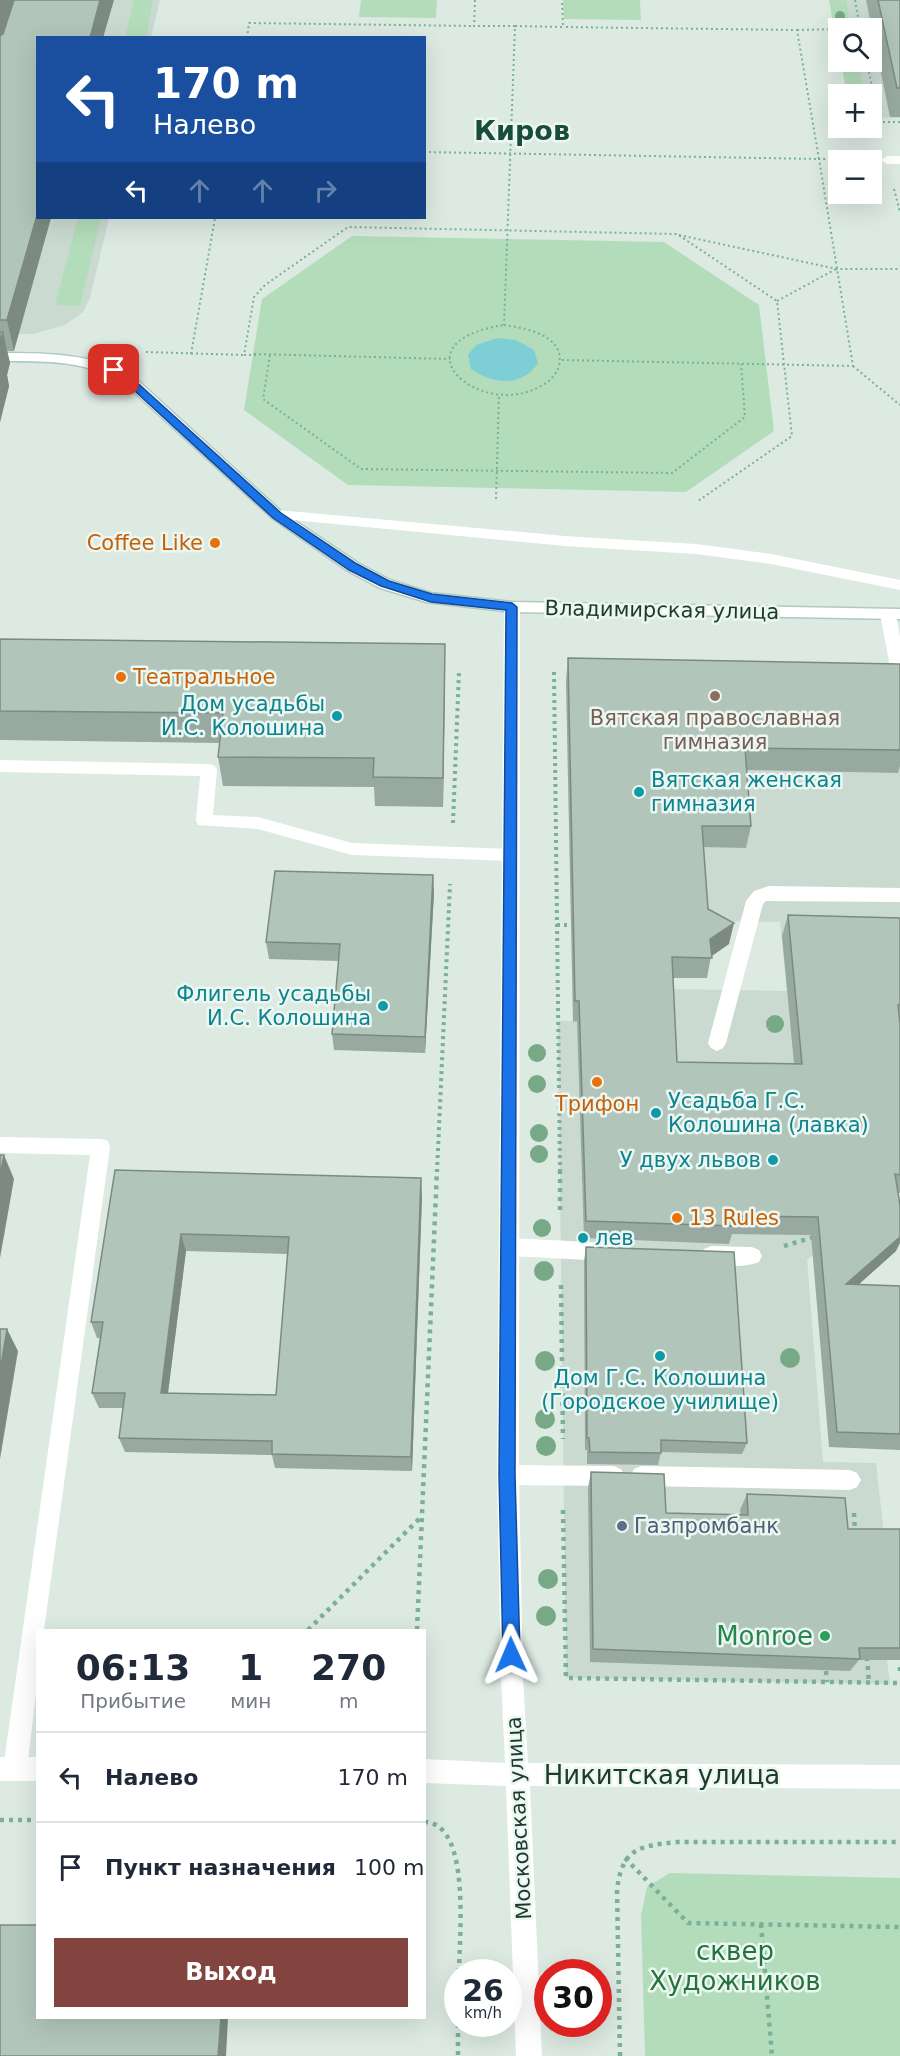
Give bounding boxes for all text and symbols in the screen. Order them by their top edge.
map controls [828,18,882,204]
button: search [828,18,882,72]
text: 170 m [153,59,299,108]
icon: left [54,60,132,138]
button: + [828,84,882,138]
text: Налево [153,109,256,140]
district label: Киров [474,115,570,146]
button: − [828,150,882,204]
icon: left [120,174,153,207]
icon: ahead [183,174,216,207]
icon: ahead [246,174,279,207]
icon: right [309,174,342,207]
pin [88,344,139,395]
icon: arrive [97,353,130,386]
place label: Coffee Like [87,531,203,555]
marker: Coffee Like [208,536,222,550]
street label: Владимирская улица [544,596,780,624]
place label: Театральное [132,665,275,689]
marker: Театральное [114,670,128,684]
marker: Вятская православная гимназия [708,689,722,703]
place label: Дом усадьбы И.С. Колошина [161,692,325,740]
place label: Вятская православная гимназия [590,706,840,754]
marker: Дом усадьбы И.С. Колошина [330,709,344,723]
place label: Вятская женская гимназия [651,768,842,816]
marker: Вятская женская гимназия [632,785,646,799]
place label: Флигель усадьбы И.С. Колошина [176,982,371,1030]
marker: Флигель усадьбы И.С. Колошина [376,999,390,1013]
marker: Трифон [590,1075,604,1089]
place label: Усадьба Г.С. Колошина (лавка) [668,1089,869,1137]
place label: Трифон [554,1092,639,1116]
marker: Усадьба Г.С. Колошина (лавка) [649,1106,663,1120]
place label: У двух львов [620,1148,761,1172]
marker: У двух львов [766,1153,780,1167]
place label: 13 Rules [689,1206,779,1230]
marker: 13 Rules [670,1211,684,1225]
place label: лев [595,1226,634,1250]
marker: лев [576,1231,590,1245]
marker: Дом Г.С. Колошина (Городское училище) [653,1349,667,1363]
place label: Дом Г.С. Колошина (Городское училище) [541,1366,779,1414]
place label: Газпромбанк [634,1514,779,1538]
marker: Газпромбанк [615,1519,629,1533]
place label: Monroe [716,1621,813,1651]
position arrow [479,1623,543,1687]
marker: Monroe [818,1629,832,1643]
text: 06:13 [76,1647,190,1688]
text: 1 [238,1647,263,1688]
text: 270 [311,1647,386,1688]
text: Прибытие [80,1689,186,1713]
text: мин [230,1689,271,1713]
text: m [339,1689,358,1713]
street label: Московская улица [502,1716,536,1920]
street label: Никитская улица [544,1760,780,1790]
icon: left [54,1761,87,1794]
text: Налево [105,1765,198,1790]
text: 170 m [338,1765,408,1790]
icon: arrive [54,1851,87,1884]
text: Пункт назначения [105,1855,336,1880]
text: 100 m [354,1855,424,1880]
park label: сквер Художников [649,1936,821,1996]
button: Выход [54,1938,408,2007]
speed limit sign: 30 [534,1959,612,2037]
text: 26 [462,1973,504,2008]
text: km/h [464,2004,502,2022]

